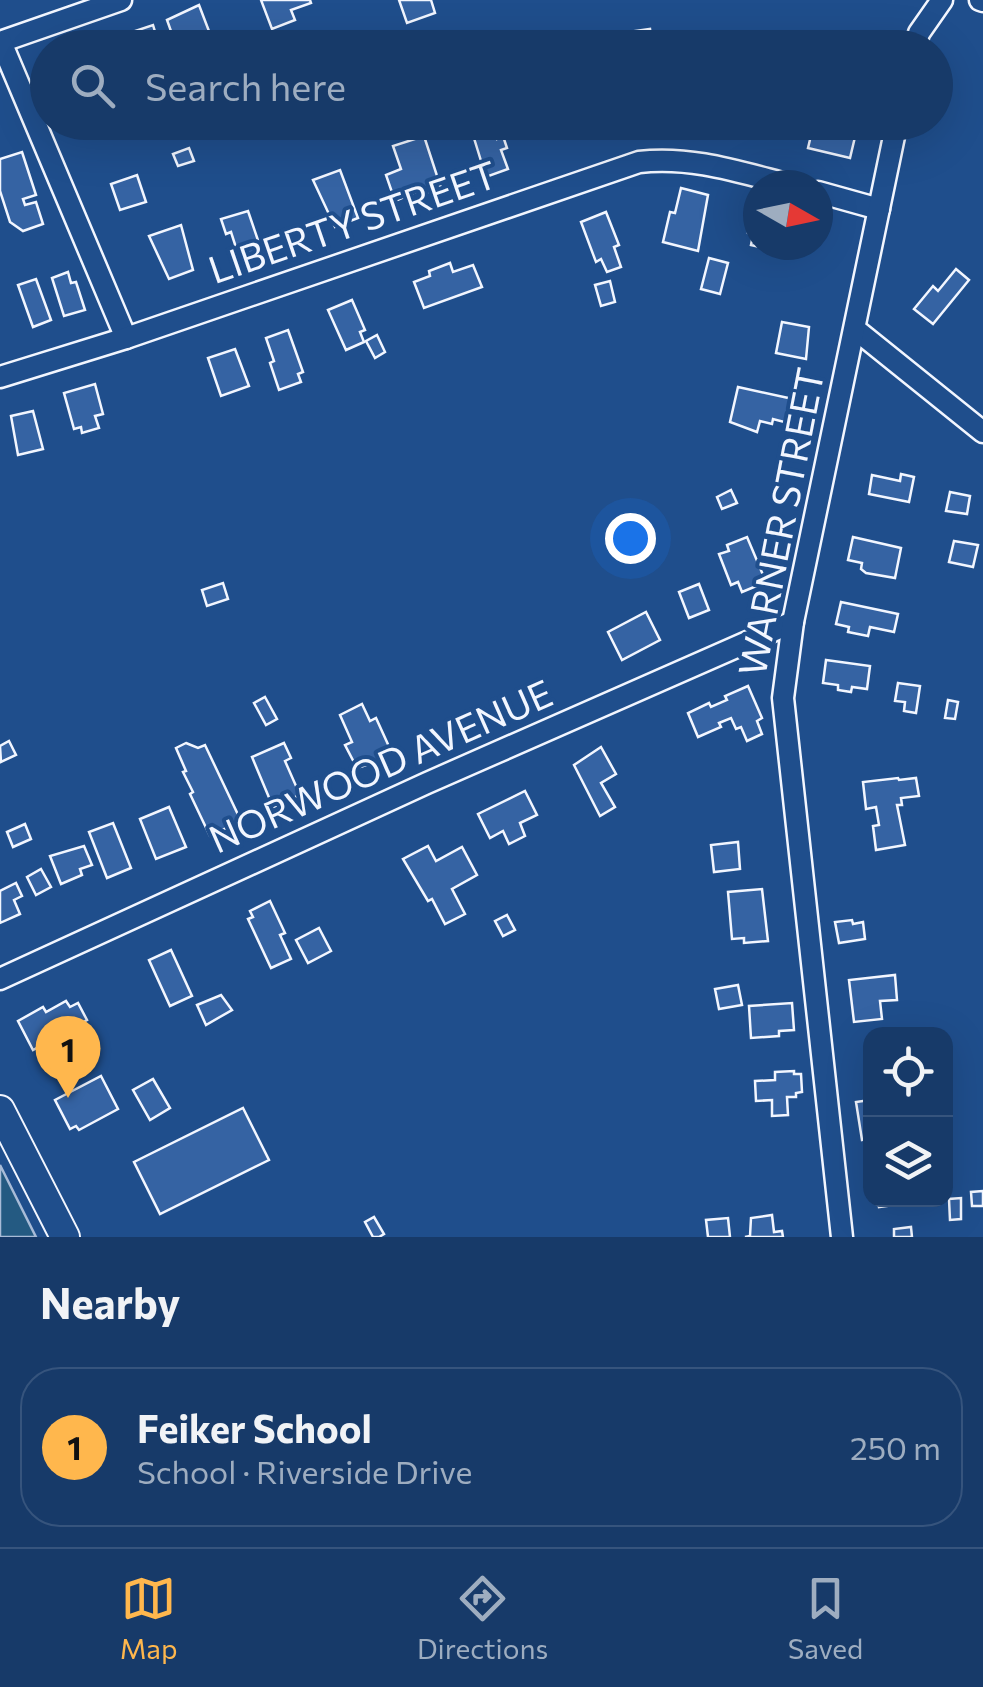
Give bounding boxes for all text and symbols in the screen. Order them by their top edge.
search box [30,30,953,140]
icon: search [65,58,120,113]
text: Search here [145,62,346,109]
street label: LIBERTY STREET [202,149,502,292]
north arrow [743,170,833,260]
street label: WARNER STREET [727,364,832,679]
your location [605,513,656,564]
street label: NORWOOD AVENUE [201,668,559,862]
pin: 1 [36,1016,100,1098]
map controls [863,1027,953,1207]
button: locate [863,1027,953,1117]
button: layers [863,1117,953,1207]
text: Nearby [40,1276,180,1328]
text: Feiker School [137,1404,372,1451]
text: 1 [67,1427,82,1467]
text: 250 m [850,1427,941,1467]
text: School · Riverside Drive [137,1451,472,1491]
tab: Map [120,1571,177,1665]
tab: Directions [417,1571,548,1665]
tab: Saved [788,1571,863,1665]

